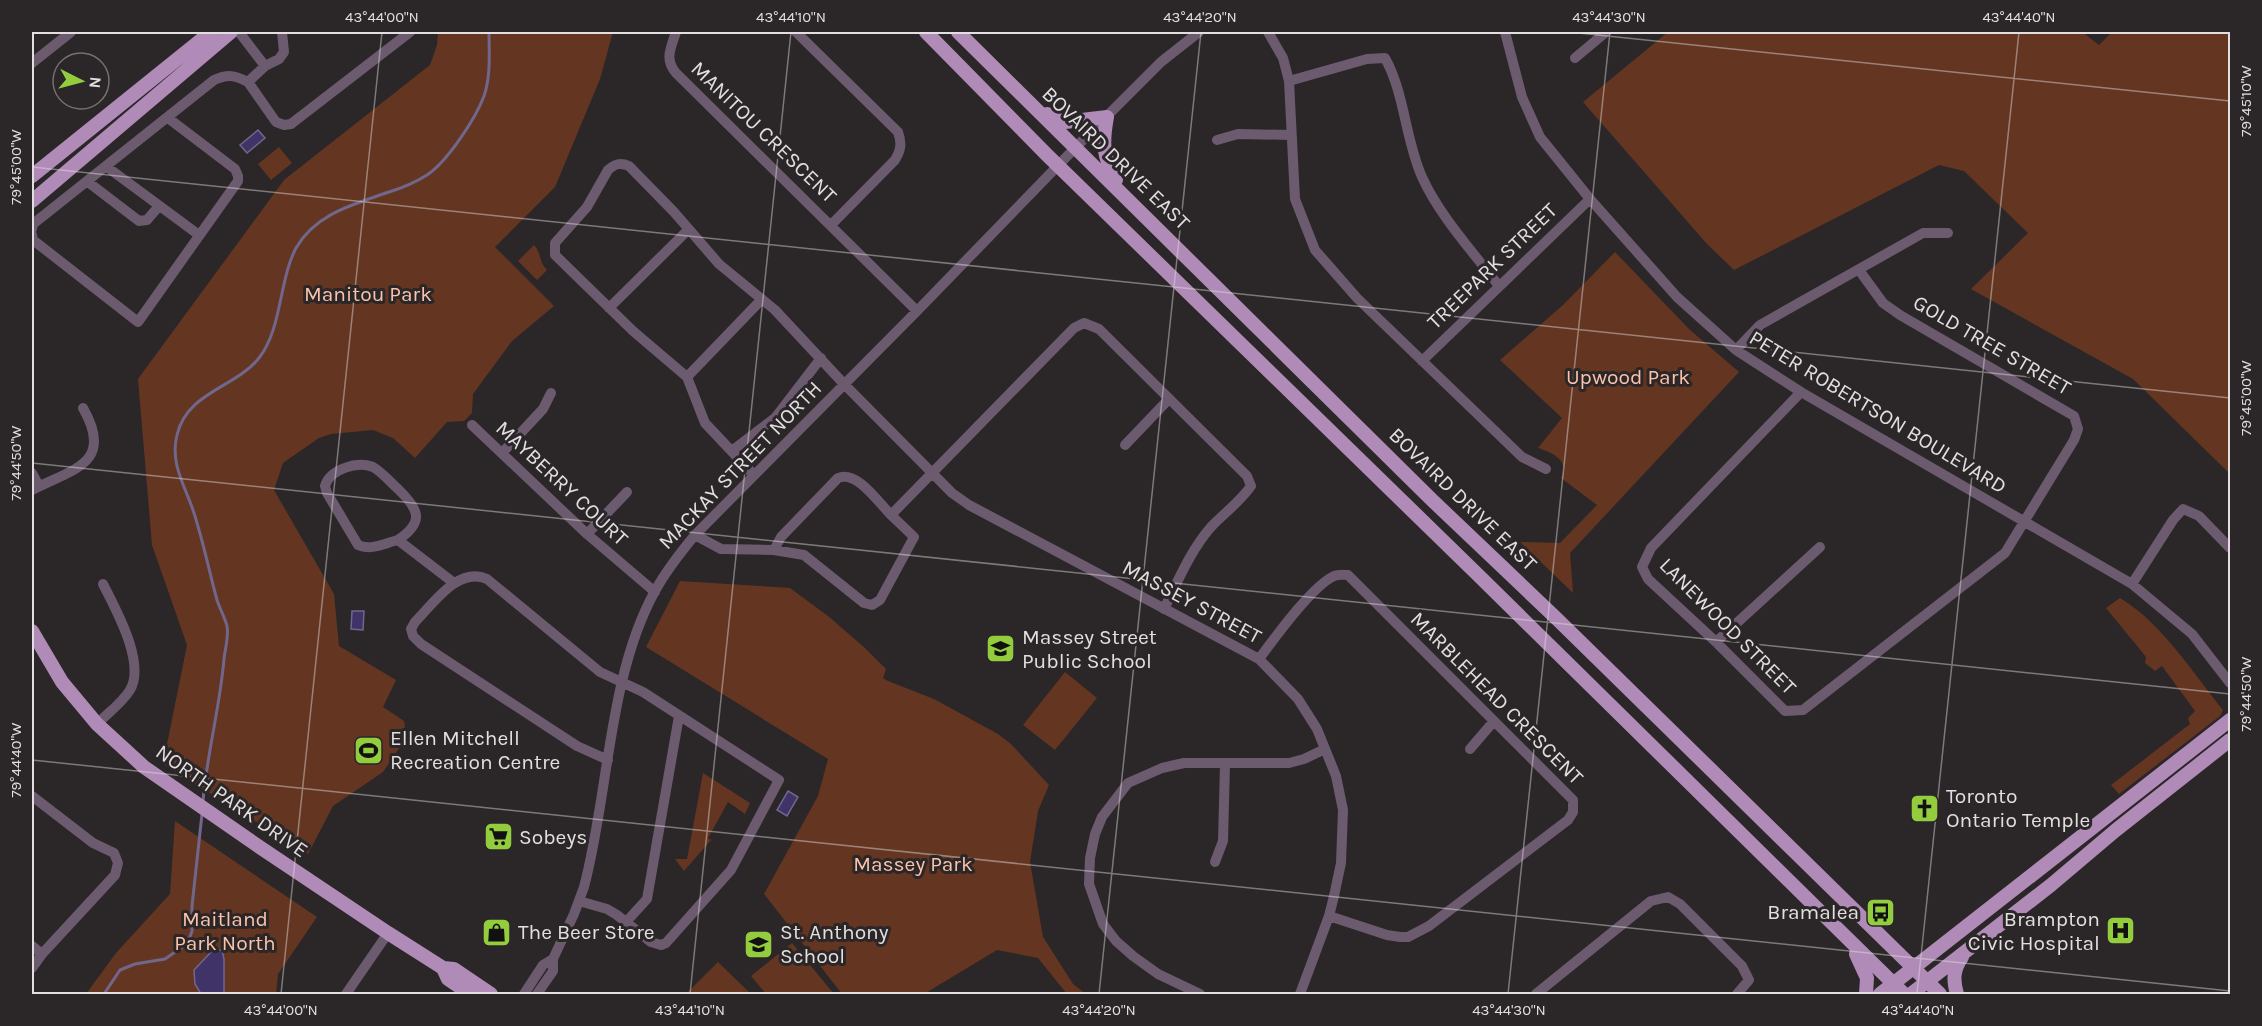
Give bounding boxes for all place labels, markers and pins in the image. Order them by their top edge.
place label: Massey Street Public School [1022,625,1157,673]
school or university icon: Massey Street Public School [985,633,1017,665]
place label: Ellen Mitchell Recreation Centre [390,726,560,774]
sports icon: Ellen Mitchell Recreation Centre [353,734,385,766]
place label: Toronto Ontario Temple [1946,784,2090,832]
church icon: Toronto Ontario Temple [1909,792,1941,824]
supermarket icon: Sobeys [482,821,514,853]
place label: Sobeys [519,825,587,849]
bus stop icon: Bramalea [1864,896,1896,928]
place label: Bramalea [1767,900,1859,924]
place label: Brampton Civic Hospital [1968,907,2100,955]
hospital icon: Brampton Civic Hospital [2105,915,2137,947]
shop icon: The Beer Store [481,916,513,948]
place label: The Beer Store [518,920,655,944]
place label: St. Anthony School [780,920,889,968]
school or university icon: St. Anthony School [743,928,775,960]

